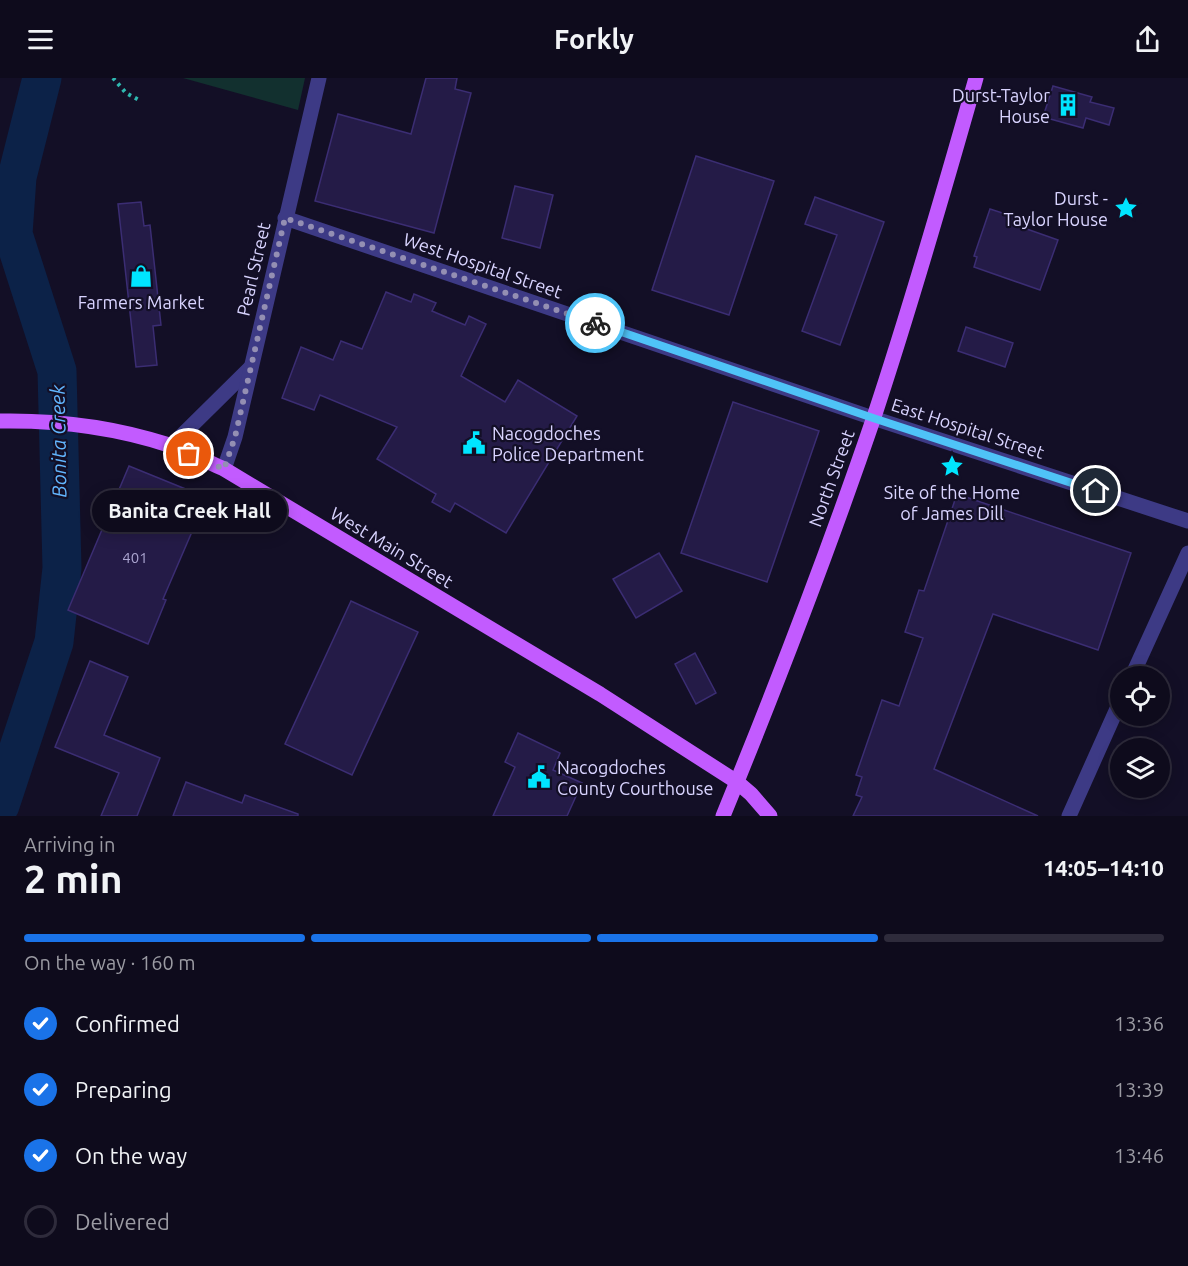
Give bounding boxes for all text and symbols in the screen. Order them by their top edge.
icon: menu [24,23,57,56]
icon: share [1131,23,1164,56]
text: Forkly [554,24,634,54]
place label: Durst-Taylor House [952,85,1050,126]
building icon: Durst-Taylor House [1055,92,1081,118]
place label: Durst - Taylor House [1003,188,1108,229]
place icon: Durst - Taylor House [1113,195,1139,221]
street label: Pearl Street [233,220,273,318]
street label: West Hospital Street [401,228,565,302]
shop icon: Farmers Market [128,263,154,289]
place label: Farmers Market [78,292,204,312]
courier [565,293,625,353]
icon: bike [579,307,612,340]
water label: Bonita Creek [46,384,70,498]
street label: East Hospital Street [889,394,1047,462]
place label: Nacogdoches Police Department [492,423,644,464]
street label: North Street [804,427,858,529]
pin [163,428,214,479]
public building icon: Nacogdoches Police Department [461,430,487,456]
icon: bag [172,437,205,470]
place icon: Site of the Home of James Dill [939,453,965,479]
pin [1070,465,1121,516]
icon: home [1079,474,1112,507]
place label: Site of the Home of James Dill [884,482,1020,523]
callout: Banita Creek Hall [92,490,286,532]
text: Banita Creek Hall [108,499,271,522]
street label: West Main Street [327,503,457,591]
house number: 401 [122,549,148,566]
map controls [1110,666,1170,798]
button: locate [1110,666,1170,726]
button: layers [1110,738,1170,798]
place label: Nacogdoches County Courthouse [557,757,714,798]
public building icon: Nacogdoches County Courthouse [526,764,552,790]
text: Arriving in [24,833,115,856]
text: 14:05–14:10 [1043,855,1164,880]
text: 2 min [24,857,123,900]
text: On the way · 160 m [24,951,196,974]
icon: check [24,1007,57,1040]
text: Confirmed [75,1011,180,1036]
text: 13:36 [1114,1012,1164,1035]
icon: check [24,1073,57,1106]
text: Preparing [75,1077,172,1102]
text: 13:39 [1114,1078,1164,1101]
icon: check [24,1139,57,1172]
text: On the way [75,1143,187,1168]
text: 13:46 [1114,1144,1164,1167]
text: Delivered [75,1209,170,1234]

